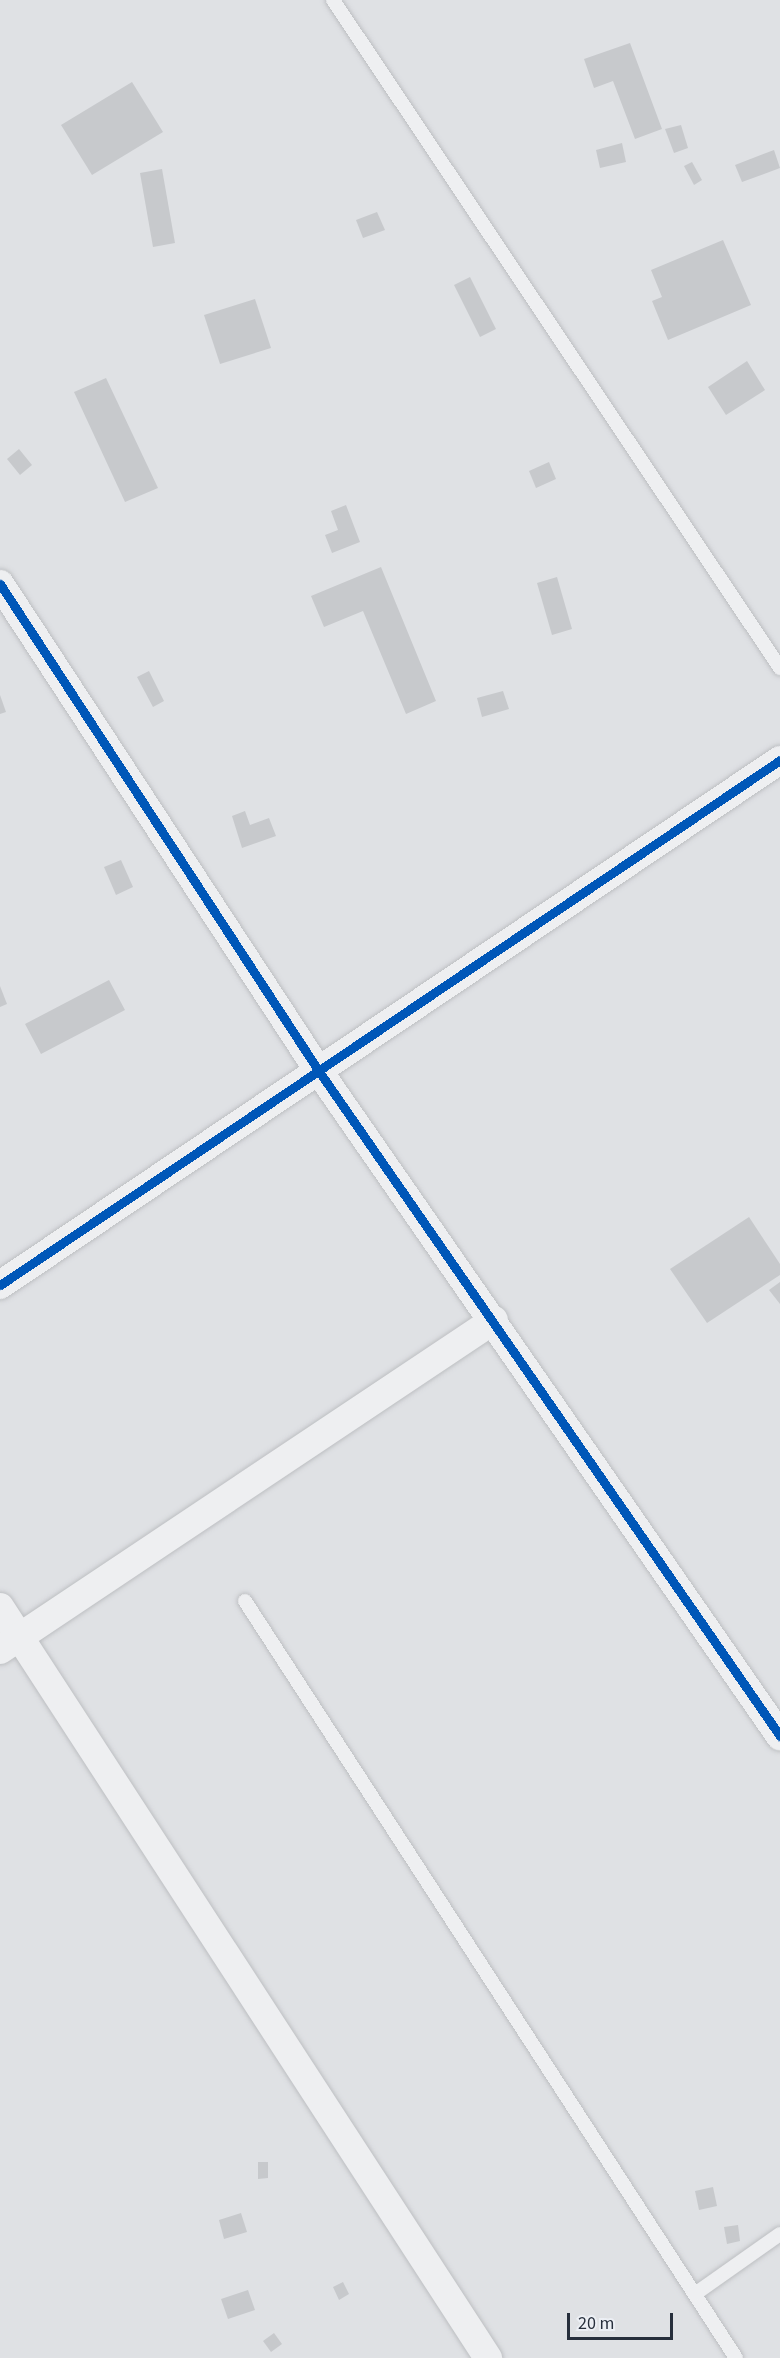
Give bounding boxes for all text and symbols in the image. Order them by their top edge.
scale bar [570,2301,676,2339]
text: 20 m [578,2311,614,2336]

